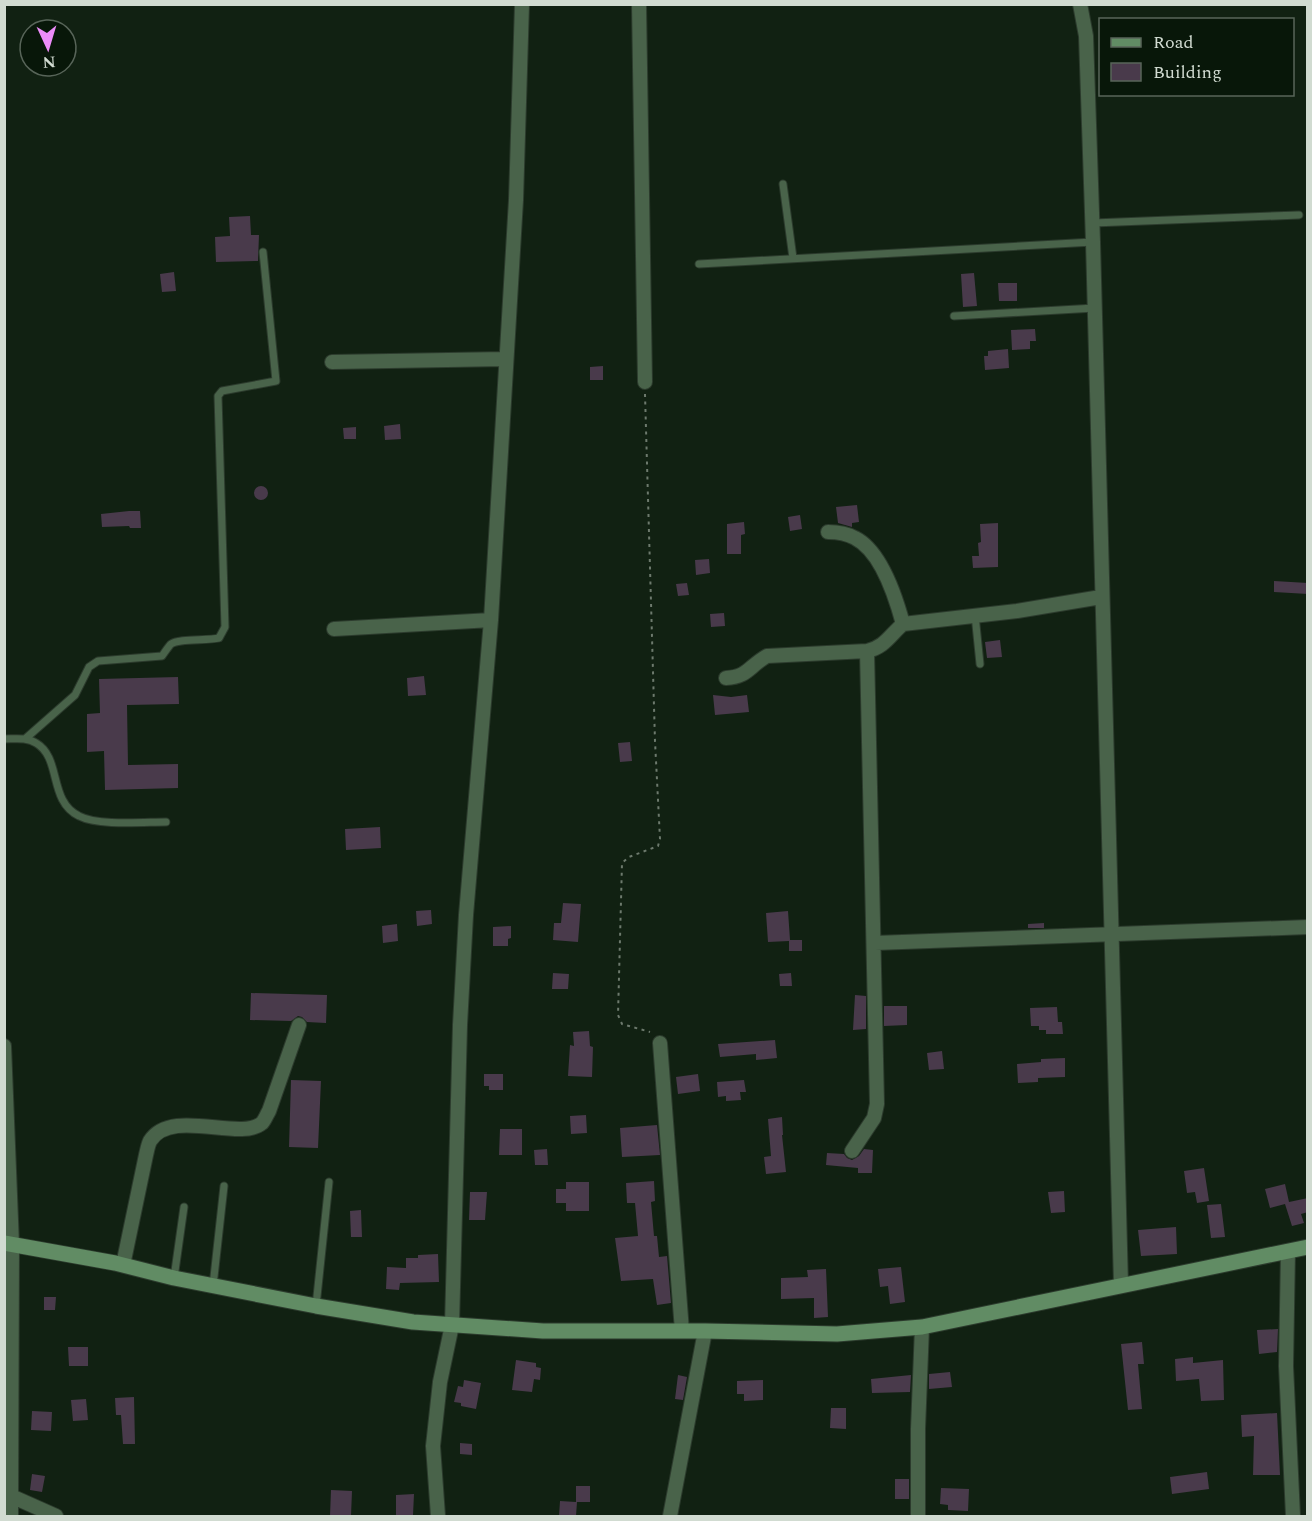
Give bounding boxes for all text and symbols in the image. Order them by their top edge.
north arrow [18,18,78,78]
legend [1099,18,1294,96]
text: Road [1153,29,1194,56]
text: N [42,50,56,74]
text: Building [1153,59,1222,86]

